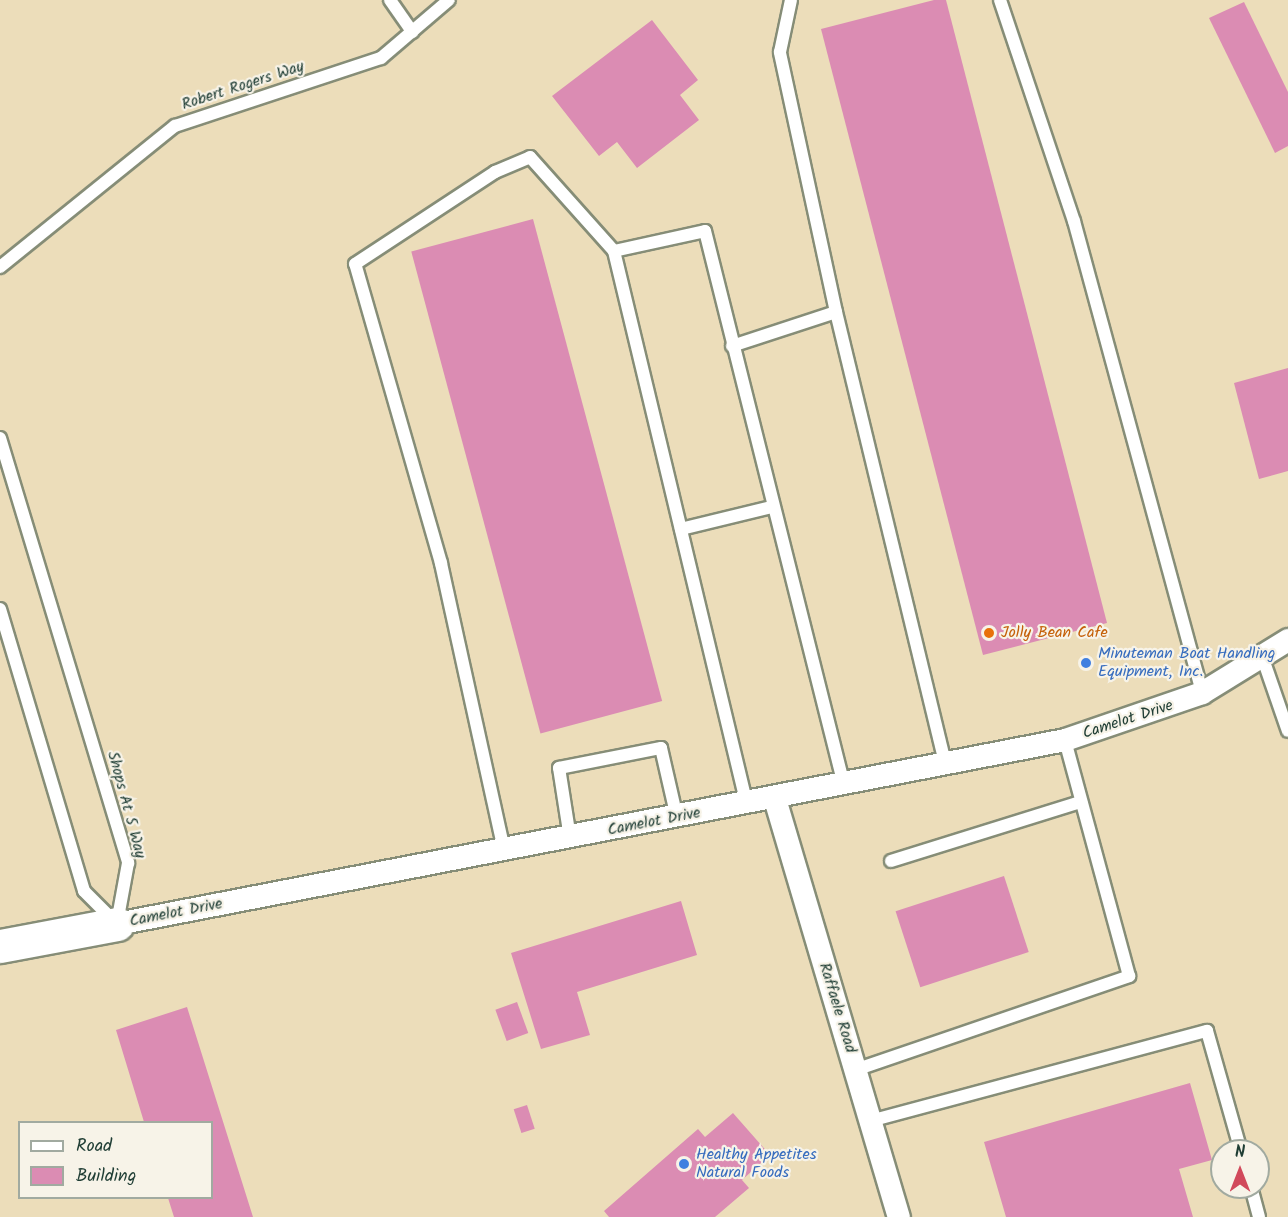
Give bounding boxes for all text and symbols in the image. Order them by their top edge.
street label: Robert Rogers Way [179,57,307,115]
place label: Jolly Bean Cafe [1001,623,1108,643]
marker: Jolly Bean Cafe [982,626,996,640]
place label: Minuteman Boat Handling Equipment, Inc. [1098,644,1275,682]
marker: Minuteman Boat Handling Equipment, Inc. [1079,656,1093,670]
street label: Camelot Drive [1080,696,1176,744]
street label: Shops At 5 Way [102,749,150,861]
street label: Camelot Drive [606,804,702,840]
street label: Camelot Drive [128,895,224,931]
street label: Raffaele Road [814,961,860,1055]
legend [18,1121,213,1199]
text: Road [76,1132,112,1161]
north arrow [1210,1139,1270,1199]
text: N [1235,1140,1245,1165]
place label: Healthy Appetites Natural Foods [696,1145,816,1183]
marker: Healthy Appetites Natural Foods [677,1157,691,1171]
text: Building [76,1162,136,1191]

